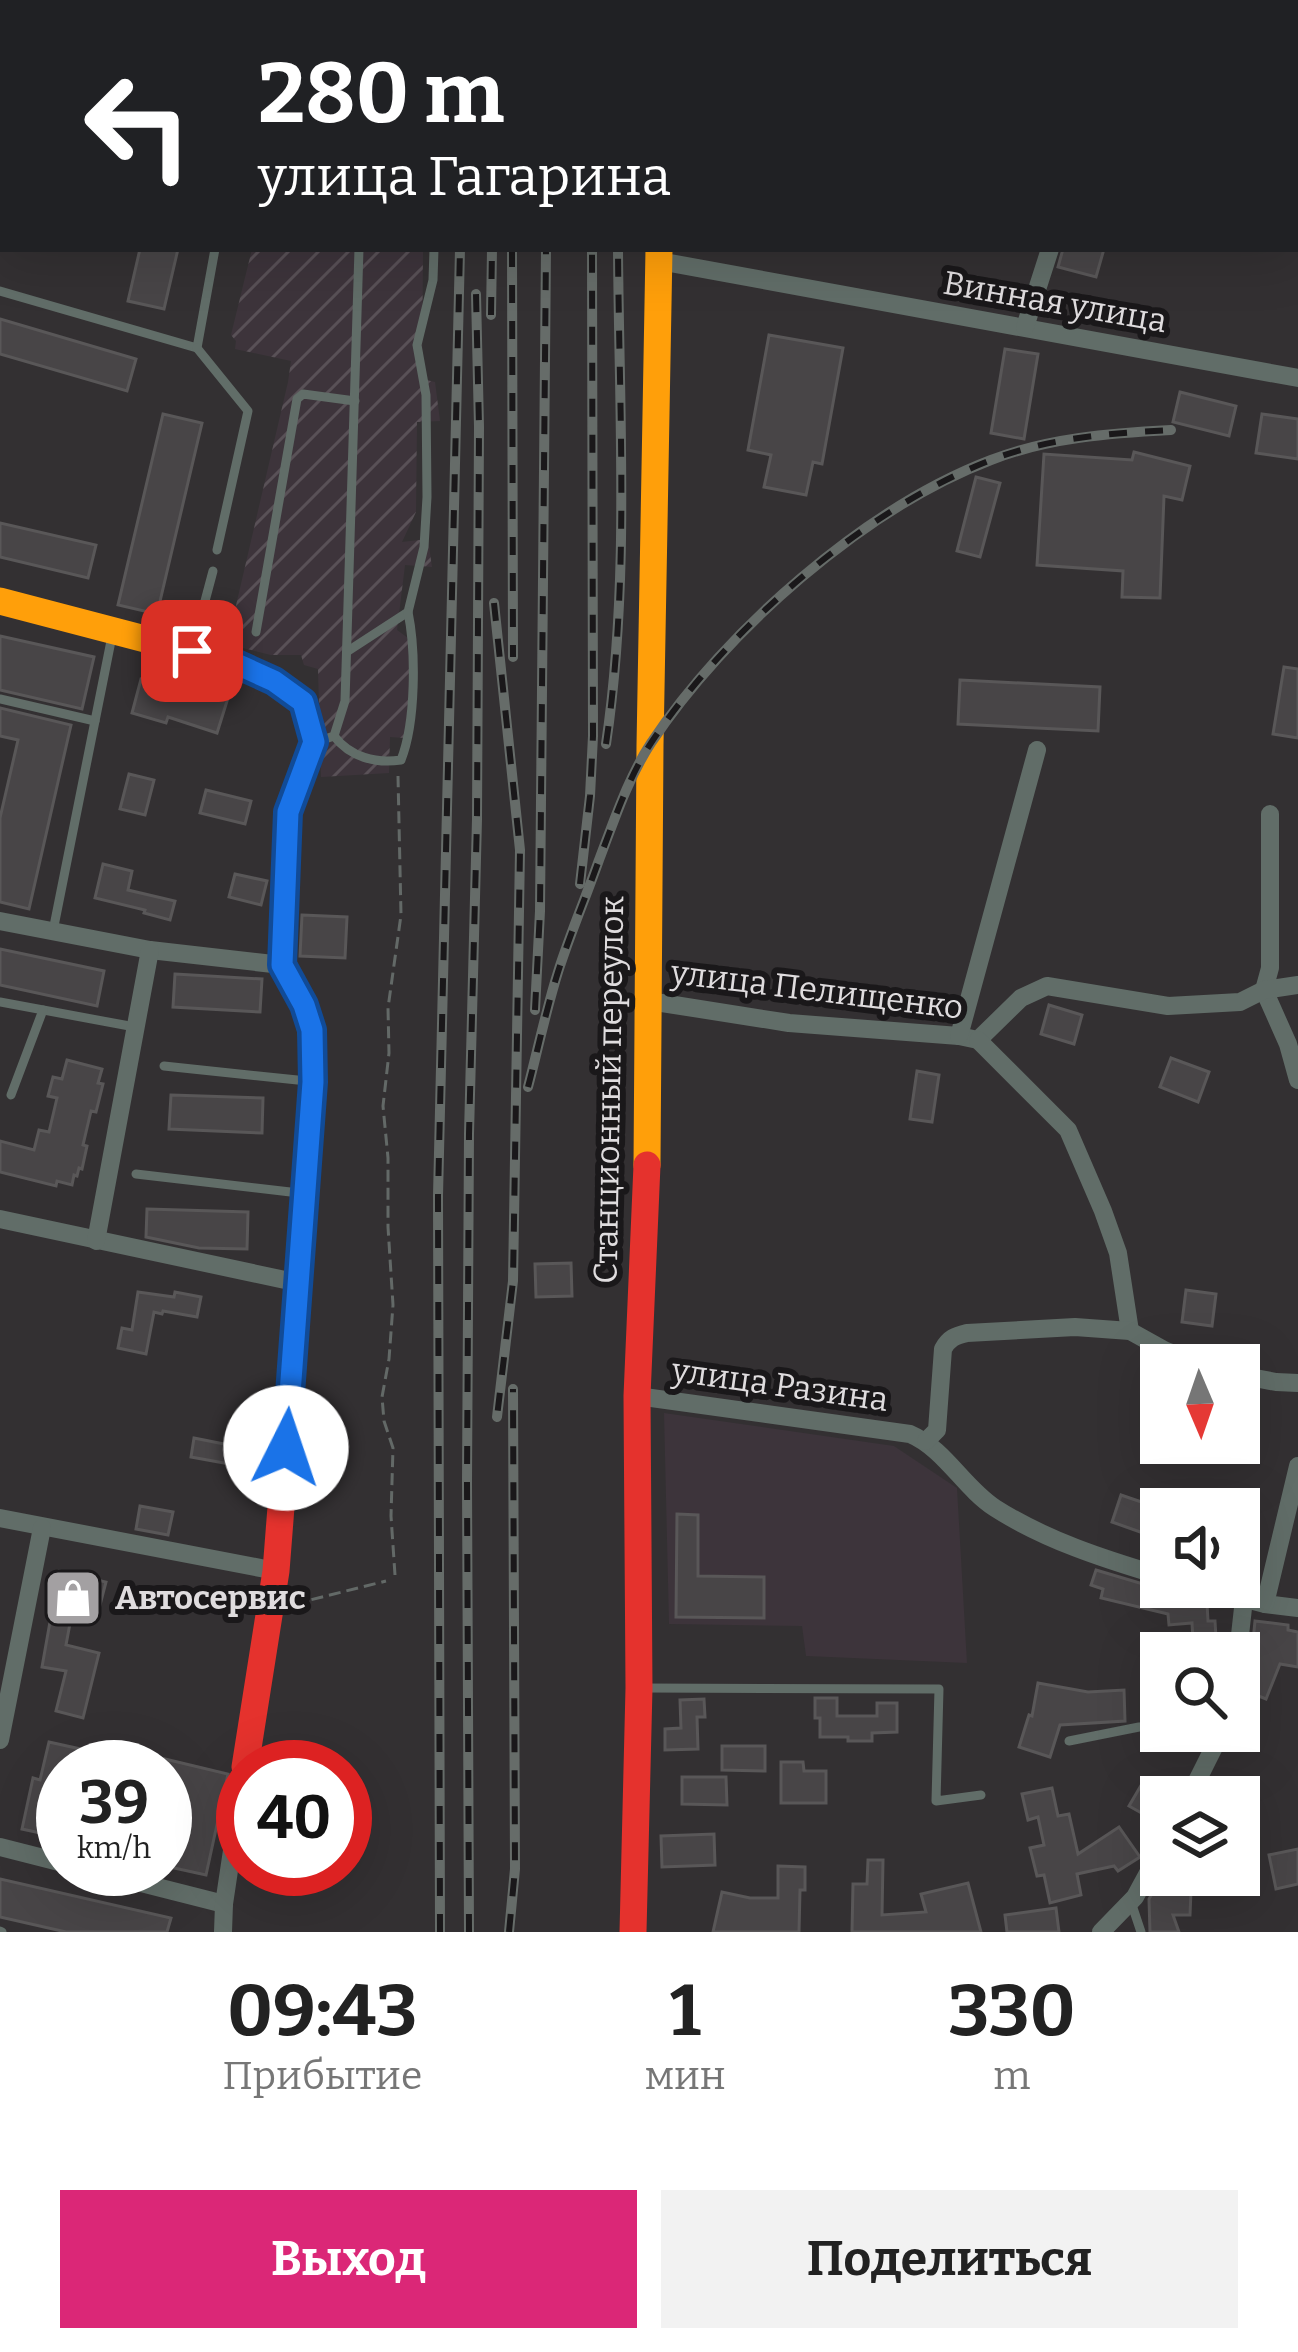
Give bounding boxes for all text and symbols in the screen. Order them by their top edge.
text: 280 m [258,43,504,144]
icon: left [60,48,216,204]
text: улица Гагарина [258,145,671,209]
street label: Винная улица [940,263,1170,341]
pin [141,600,243,702]
icon: arrive [159,618,225,684]
street label: Станционный переулок [586,895,632,1284]
street label: улица Пелищенко [668,952,965,1028]
north arrow [1140,1344,1260,1464]
map controls [1140,1344,1260,1896]
street label: улица Разина [668,1350,891,1420]
position arrow [223,1385,349,1511]
button: sound [1140,1488,1260,1608]
shop icon: Автосервис [42,1567,104,1629]
place label: Автосервис [115,1578,306,1618]
button: search [1140,1632,1260,1752]
speed limit sign: 40 [216,1740,372,1896]
text: 39 [79,1767,149,1839]
button: layers [1140,1776,1260,1896]
text: km/h [77,1830,151,1866]
text: 09:43 [227,1968,418,2054]
text: 1 [670,1968,701,2054]
text: 330 [948,1968,1076,2054]
text: Прибытие [222,2053,422,2099]
text: мин [645,2053,726,2099]
text: m [993,2053,1030,2099]
button: Выход [60,2190,637,2328]
button: Поделиться [661,2190,1238,2328]

